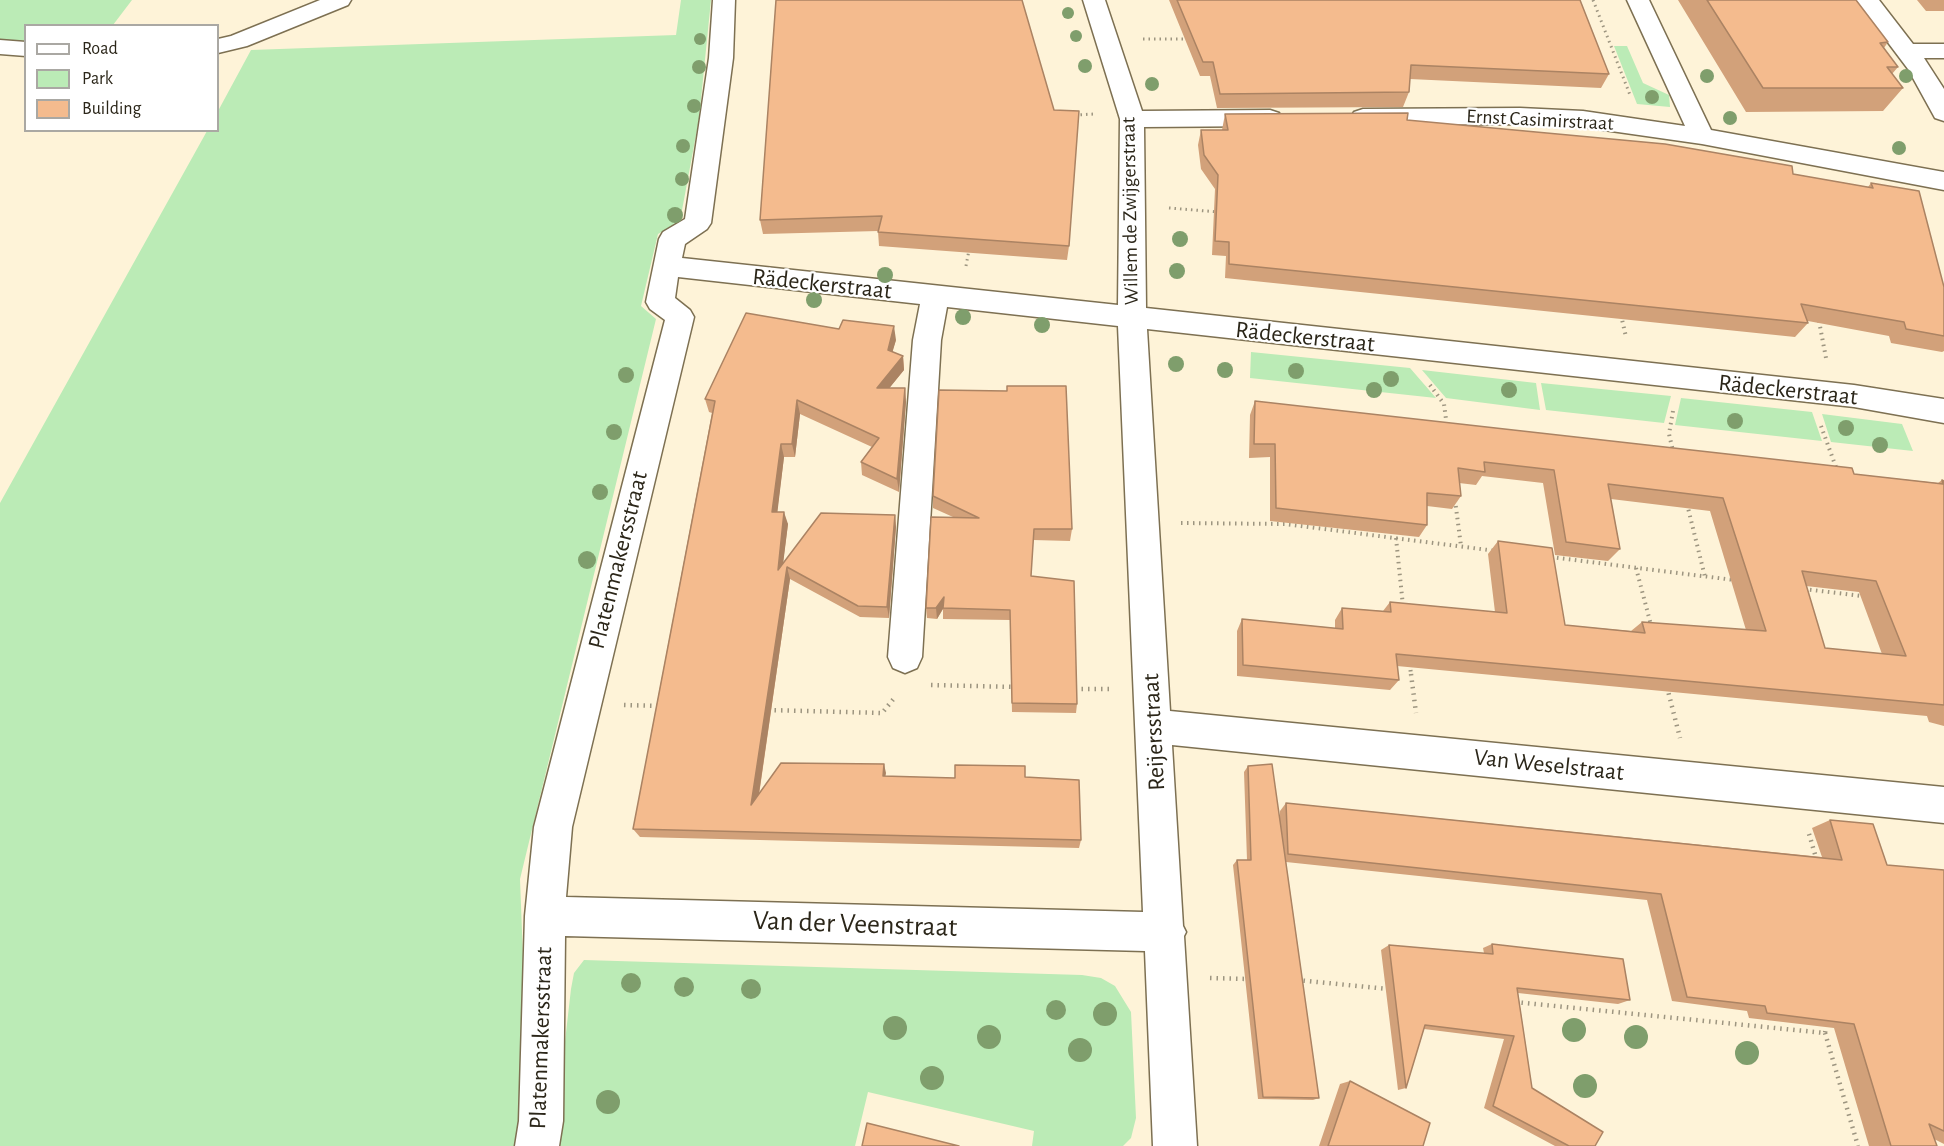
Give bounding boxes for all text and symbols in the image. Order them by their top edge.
legend [24,24,219,132]
text: Road [82,40,118,58]
text: Park [82,70,113,88]
text: Building [82,100,141,118]
street label: Ernst Casimirstraat [1466,104,1614,136]
street label: Willem de Zwijgerstraat [1116,117,1144,305]
street label: Rädeckerstraat [751,262,893,306]
street label: Rädeckerstraat [1234,315,1376,359]
street label: Rädeckerstraat [1717,368,1859,412]
street label: Platenmakersstraat [582,468,654,652]
street label: Reijersstraat [1137,673,1171,791]
street label: Van Weselstraat [1473,743,1625,787]
street label: Van der Veenstraat [752,904,958,944]
street label: Platenmakersstraat [523,946,559,1130]

